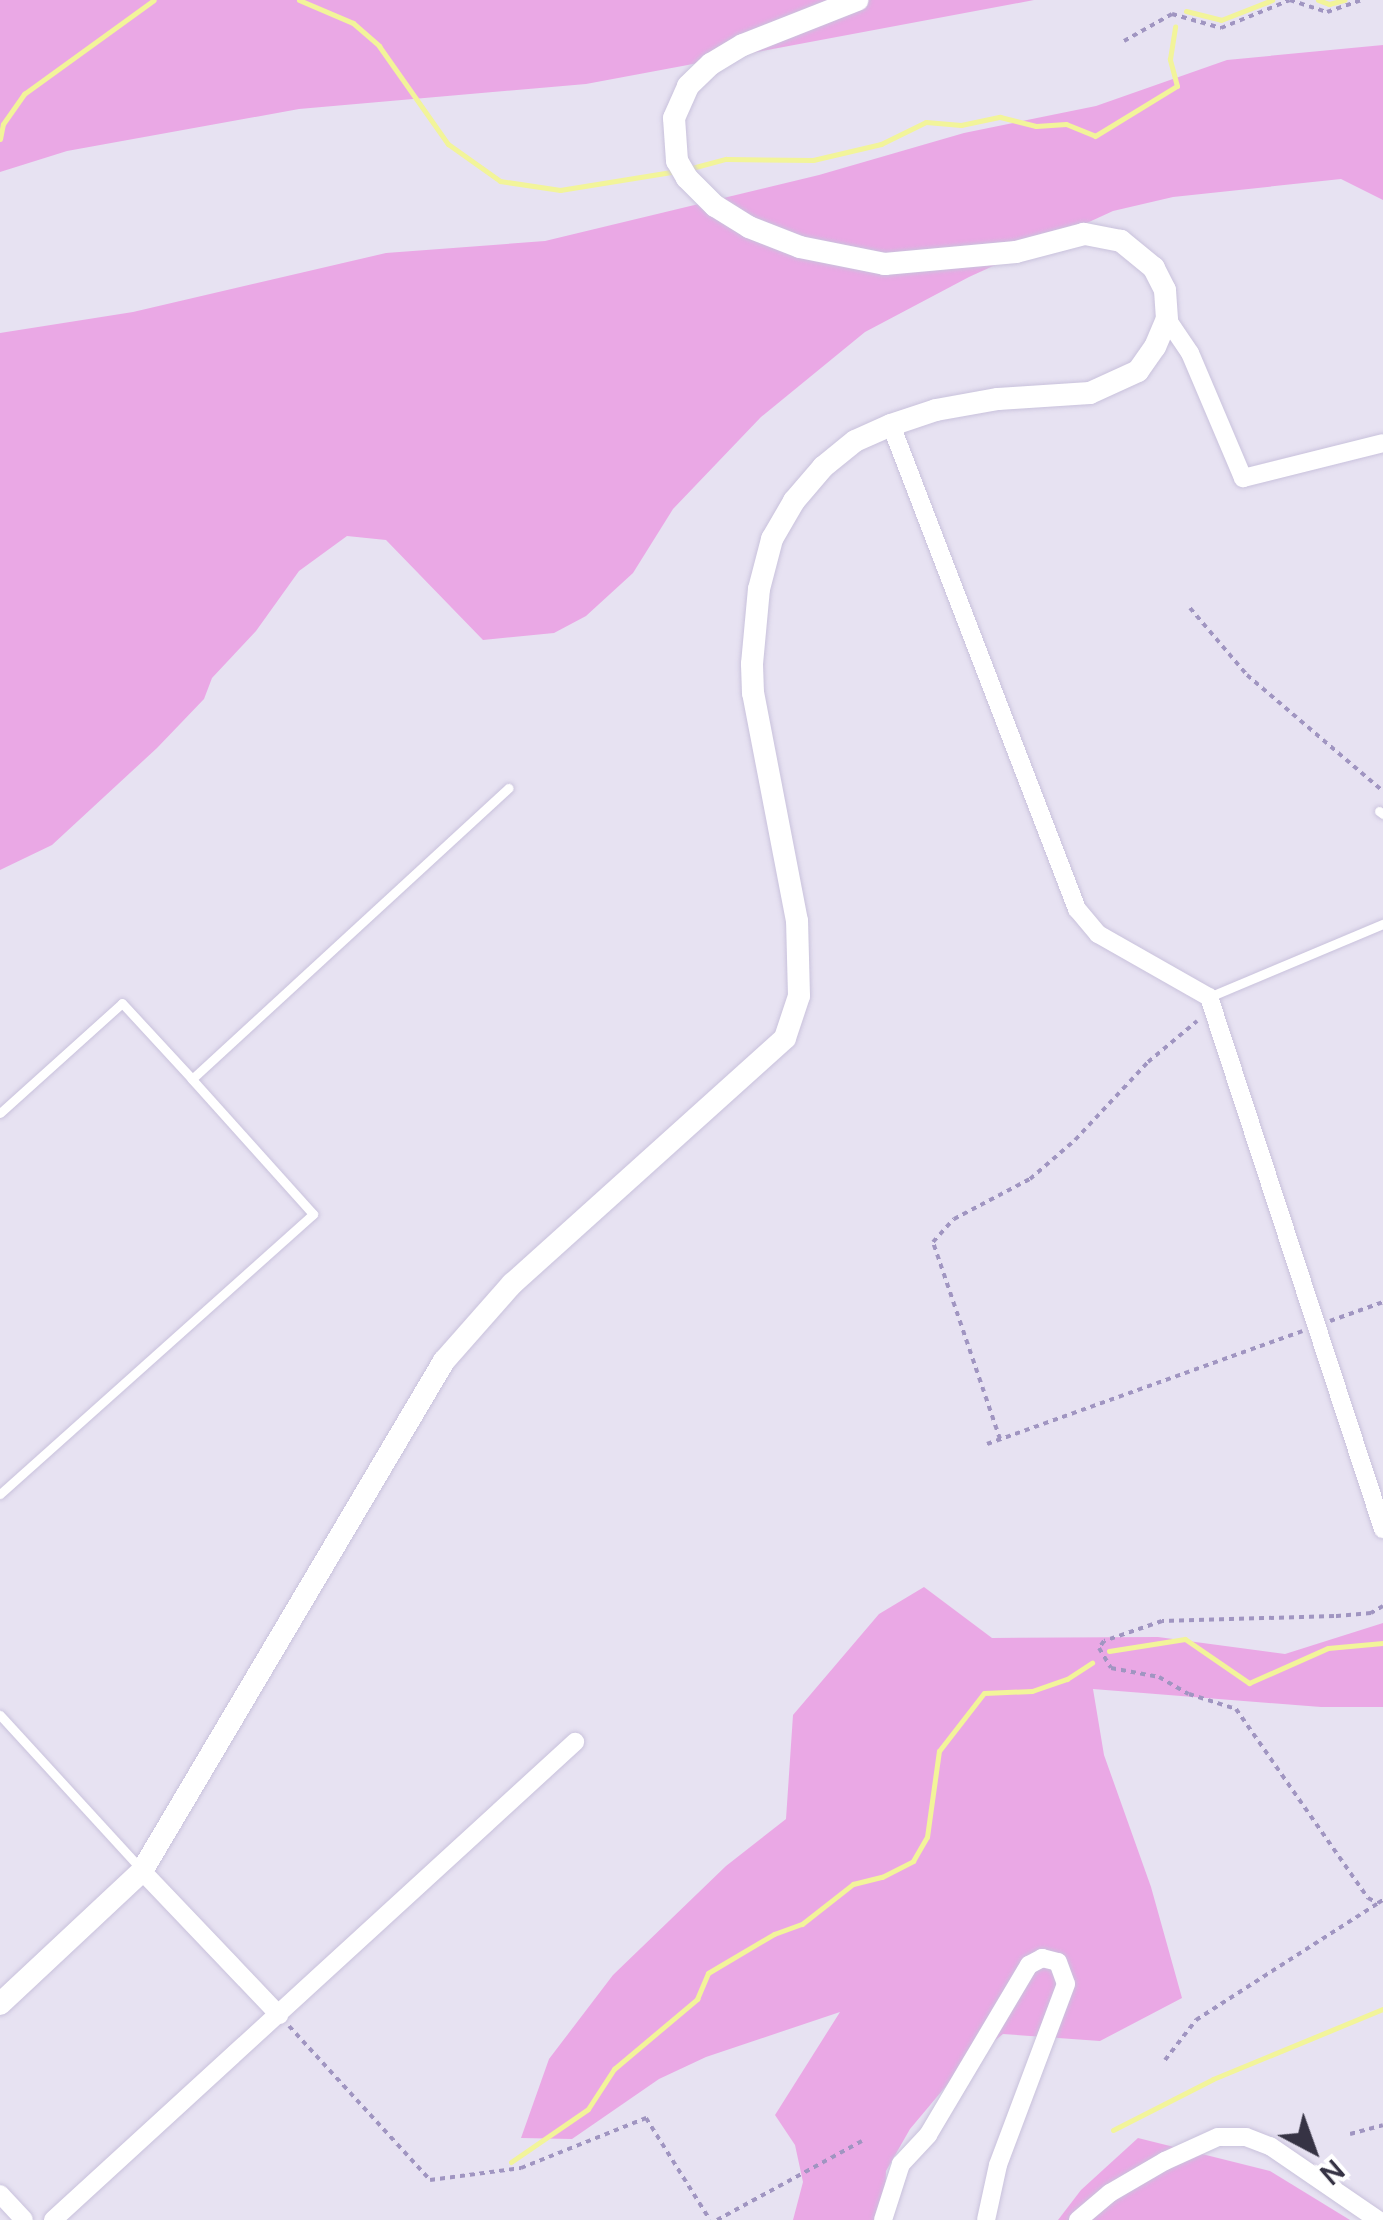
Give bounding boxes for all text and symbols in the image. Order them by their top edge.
north arrow [1263,2100,1363,2200]
text: N [1313,2152,1353,2194]

